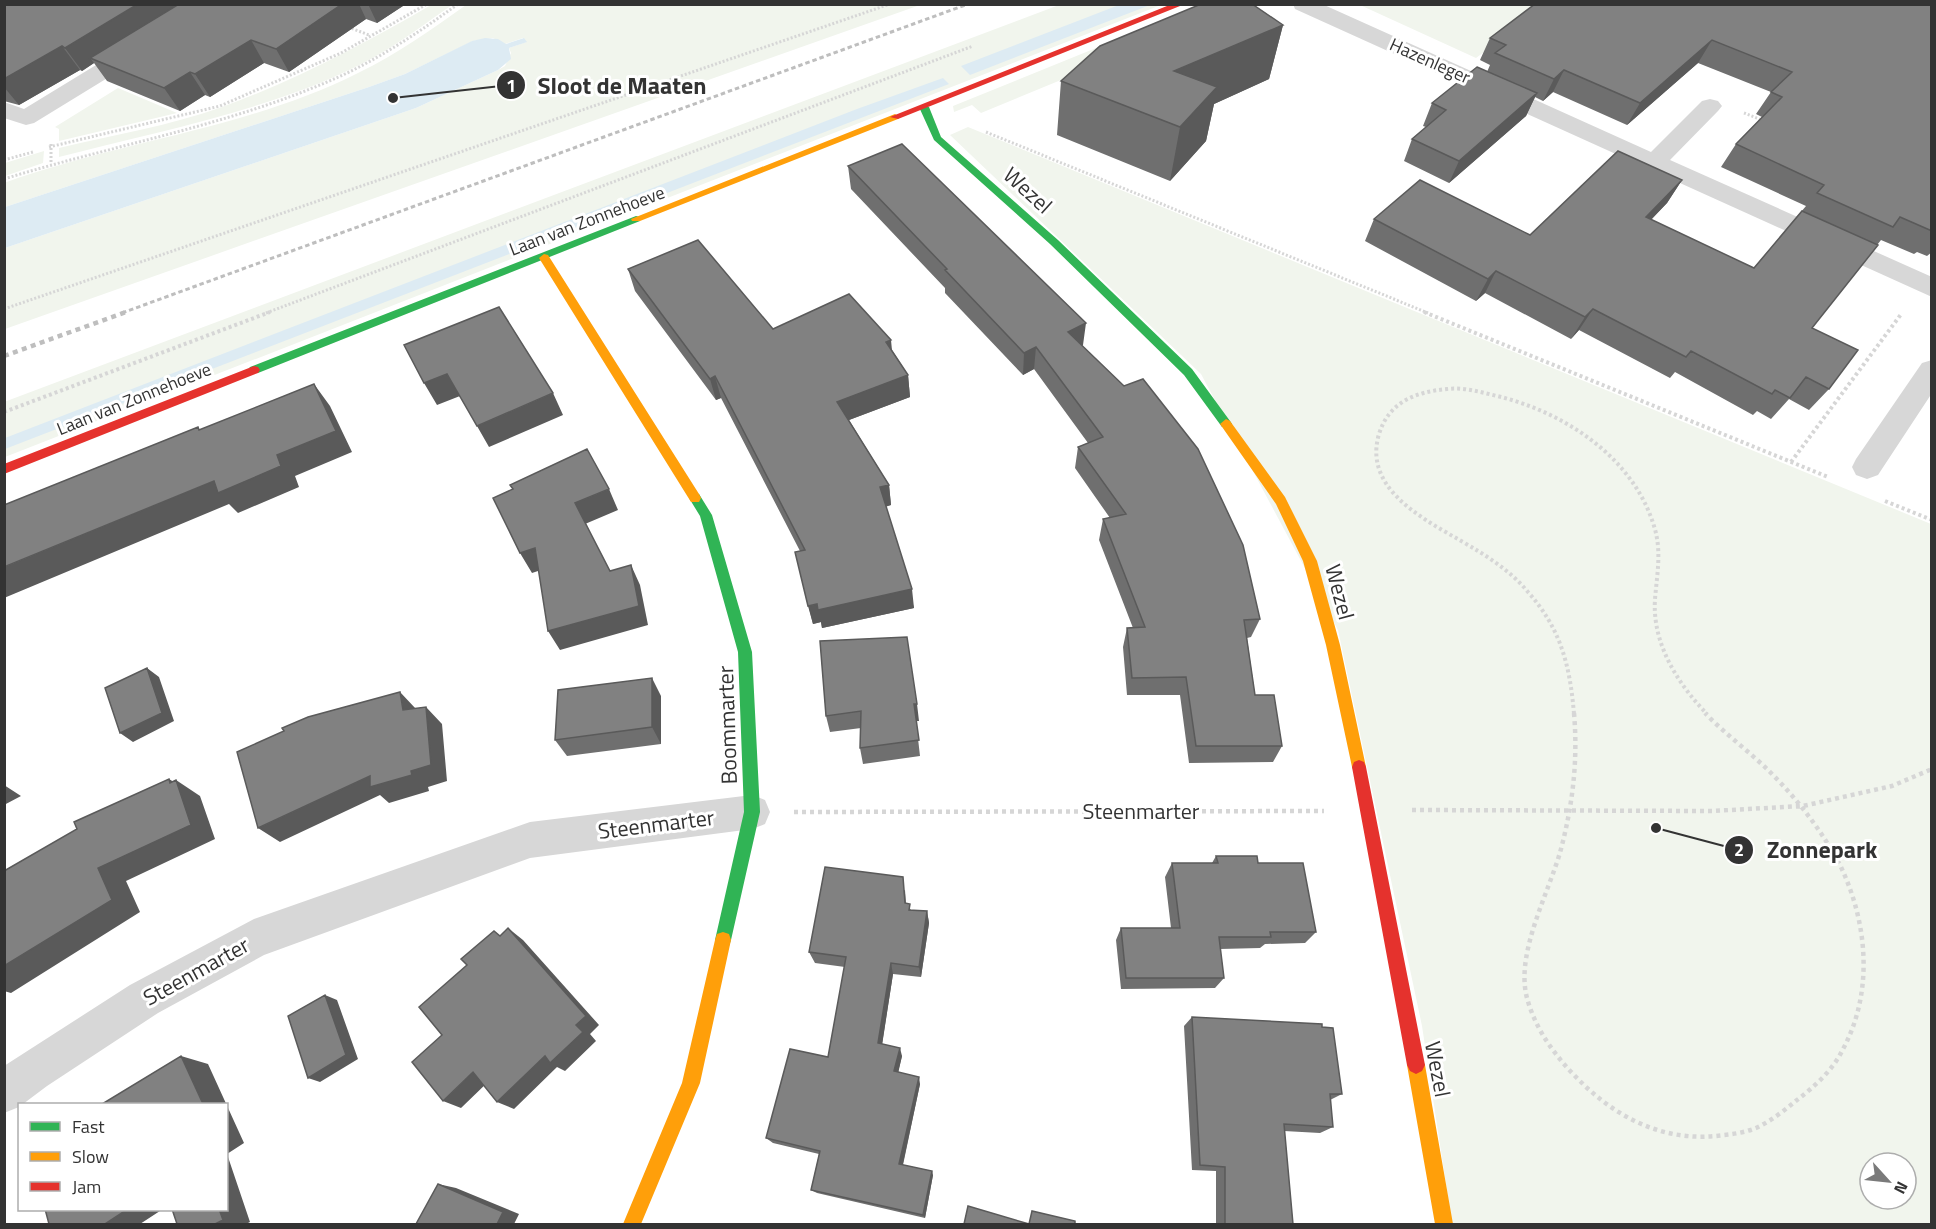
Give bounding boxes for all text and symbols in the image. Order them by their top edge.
street label: Hazenleger [1385,31,1475,90]
callout: Sloot de Maaten [496,64,719,106]
text: Sloot de Maaten [537,67,707,103]
text: 1 [506,72,516,99]
street label: Wezel [996,159,1060,221]
street label: Laan van Zonnehoeve [505,178,668,263]
street label: Laan van Zonnehoeve [52,355,215,442]
street label: Wezel [1316,560,1364,624]
street label: Boommarter [708,665,746,785]
street label: Steenmarter [1083,794,1200,828]
street label: Steenmarter [596,800,716,848]
callout: Zonnepark [1724,829,1889,871]
text: Zonnepark [1767,831,1878,867]
text: 2 [1734,836,1744,863]
street label: Steenmarter [137,928,256,1014]
street label: Wezel [1416,1038,1460,1100]
legend [18,1103,228,1211]
text: Fast [72,1113,105,1140]
text: Slow [72,1143,109,1170]
north arrow [1858,1151,1918,1211]
text: Jam [72,1173,101,1200]
text: N [1888,1177,1915,1198]

